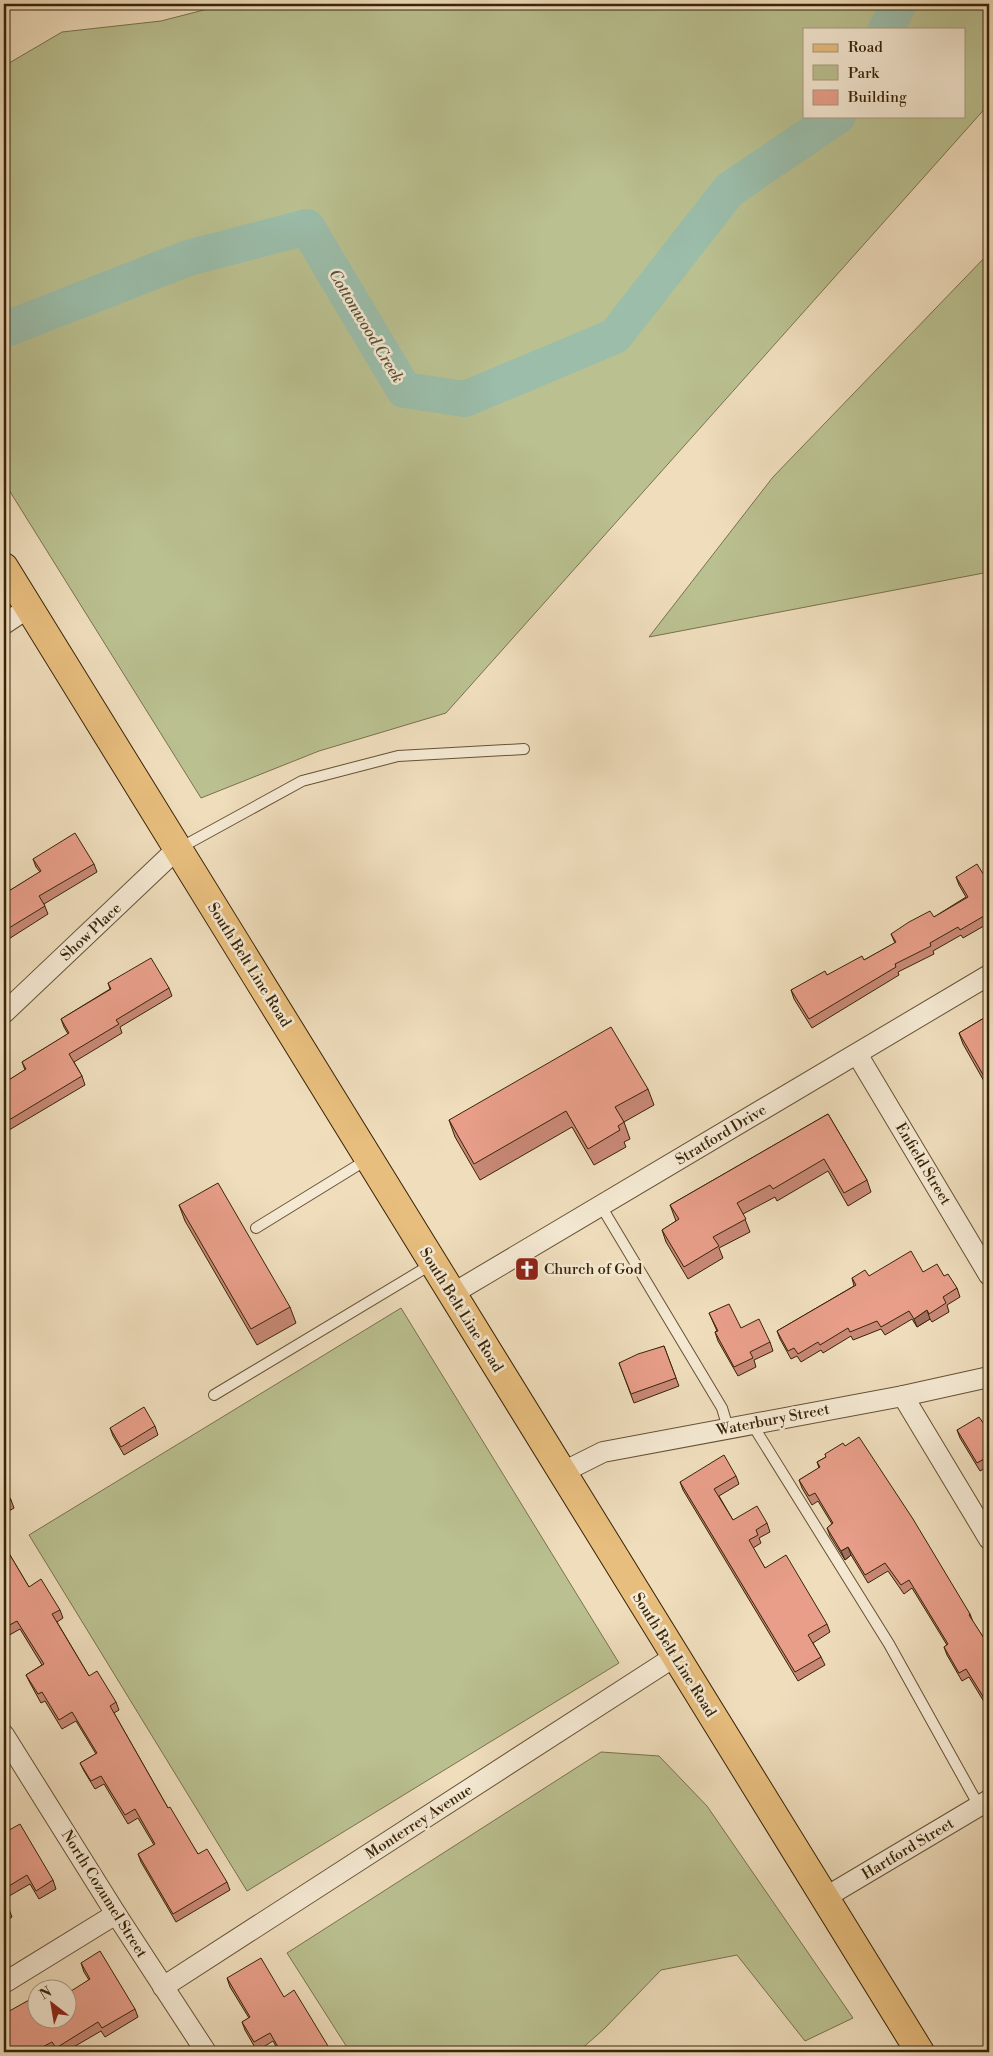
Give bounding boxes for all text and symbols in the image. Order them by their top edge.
legend [803,28,966,118]
text: Road [848,38,883,57]
text: Park [848,64,880,83]
text: Building [847,88,907,107]
water label: Cottonwood Creek [324,265,408,387]
street label: Show Place [57,899,125,965]
street label: South Belt Line Road [203,899,295,1031]
street label: Stratford Drive [672,1100,770,1170]
street label: Enfield Street [891,1119,955,1209]
street label: South Belt Line Road [415,1244,507,1376]
church icon: Church of God [514,1256,540,1282]
place label: Church of God [544,1260,643,1279]
street label: Waterbury Street [714,1400,832,1440]
street label: South Belt Line Road [628,1589,720,1721]
street label: Monterrey Avenue [362,1780,476,1864]
street label: Hartford Street [858,1814,958,1884]
street label: North Cozumel Street [57,1827,151,1962]
north arrow [28,1978,78,2028]
text: N [36,1983,55,2004]

